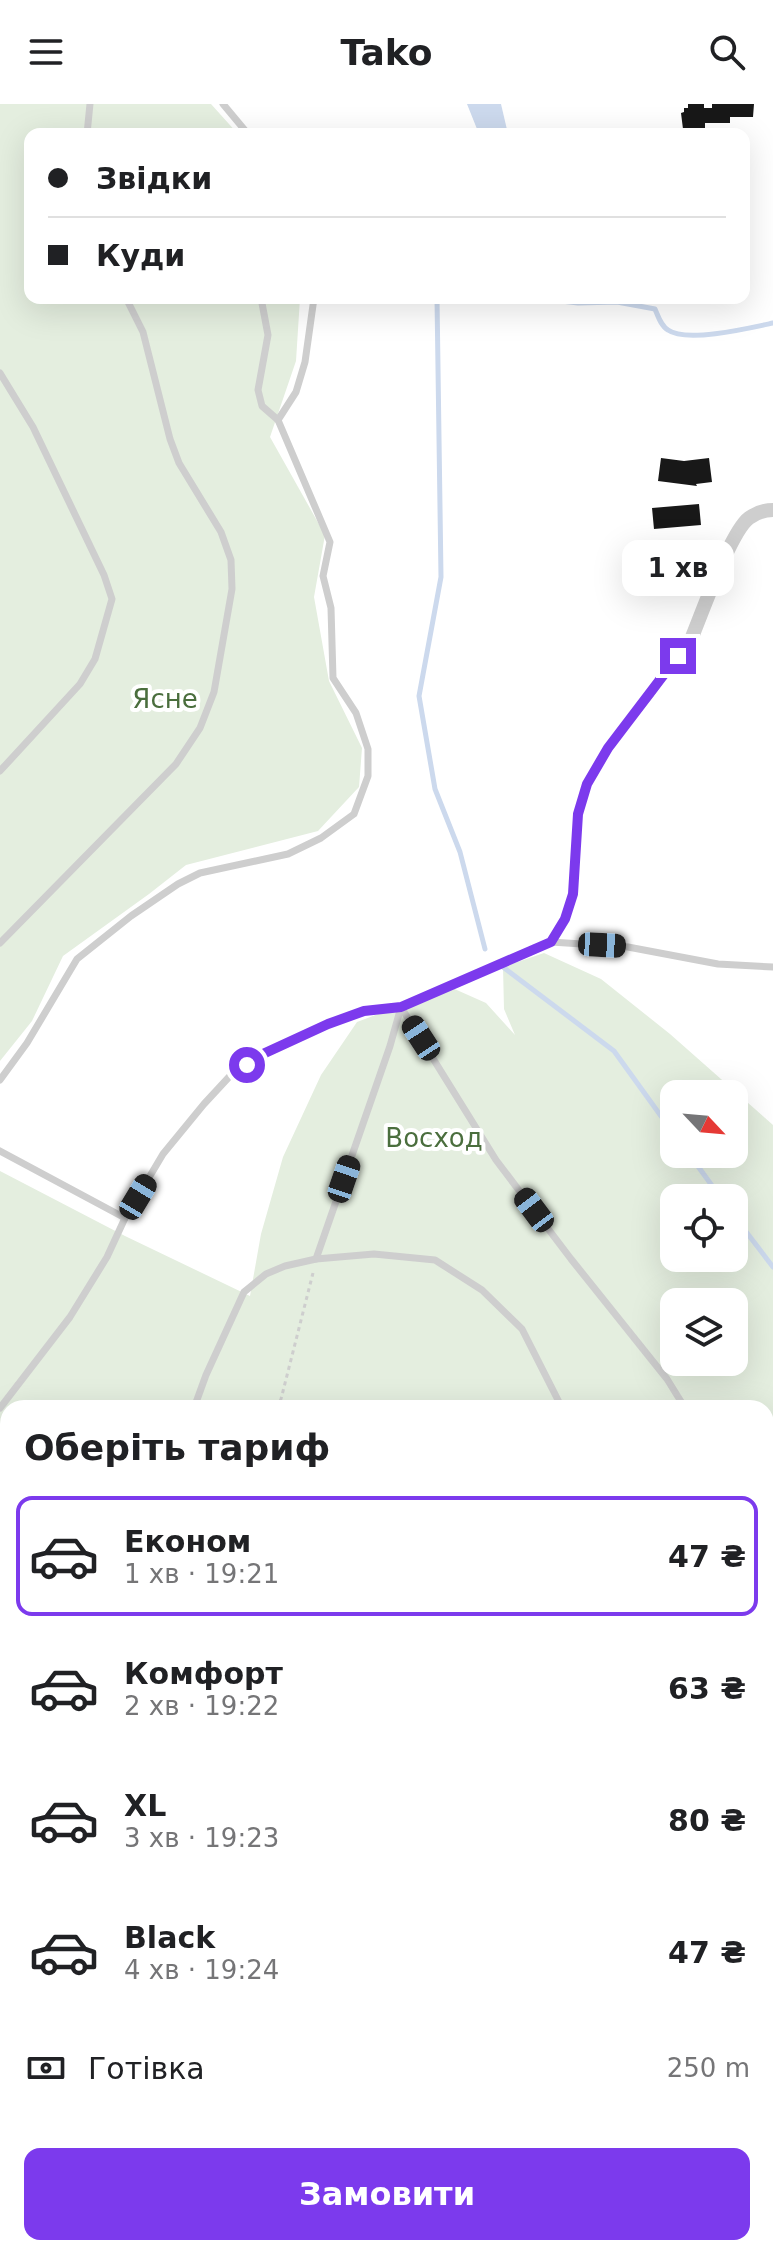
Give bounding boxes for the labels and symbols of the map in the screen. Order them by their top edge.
callout: 1 хв [622,540,734,596]
route end [660,638,696,674]
park label: Ясне [132,684,198,714]
car [577,932,627,958]
car [398,1011,444,1065]
route start [229,1047,265,1083]
north arrow [660,1080,748,1168]
park label: Восход [385,1123,483,1153]
car [325,1152,363,1206]
car [115,1170,161,1224]
car [510,1184,558,1236]

